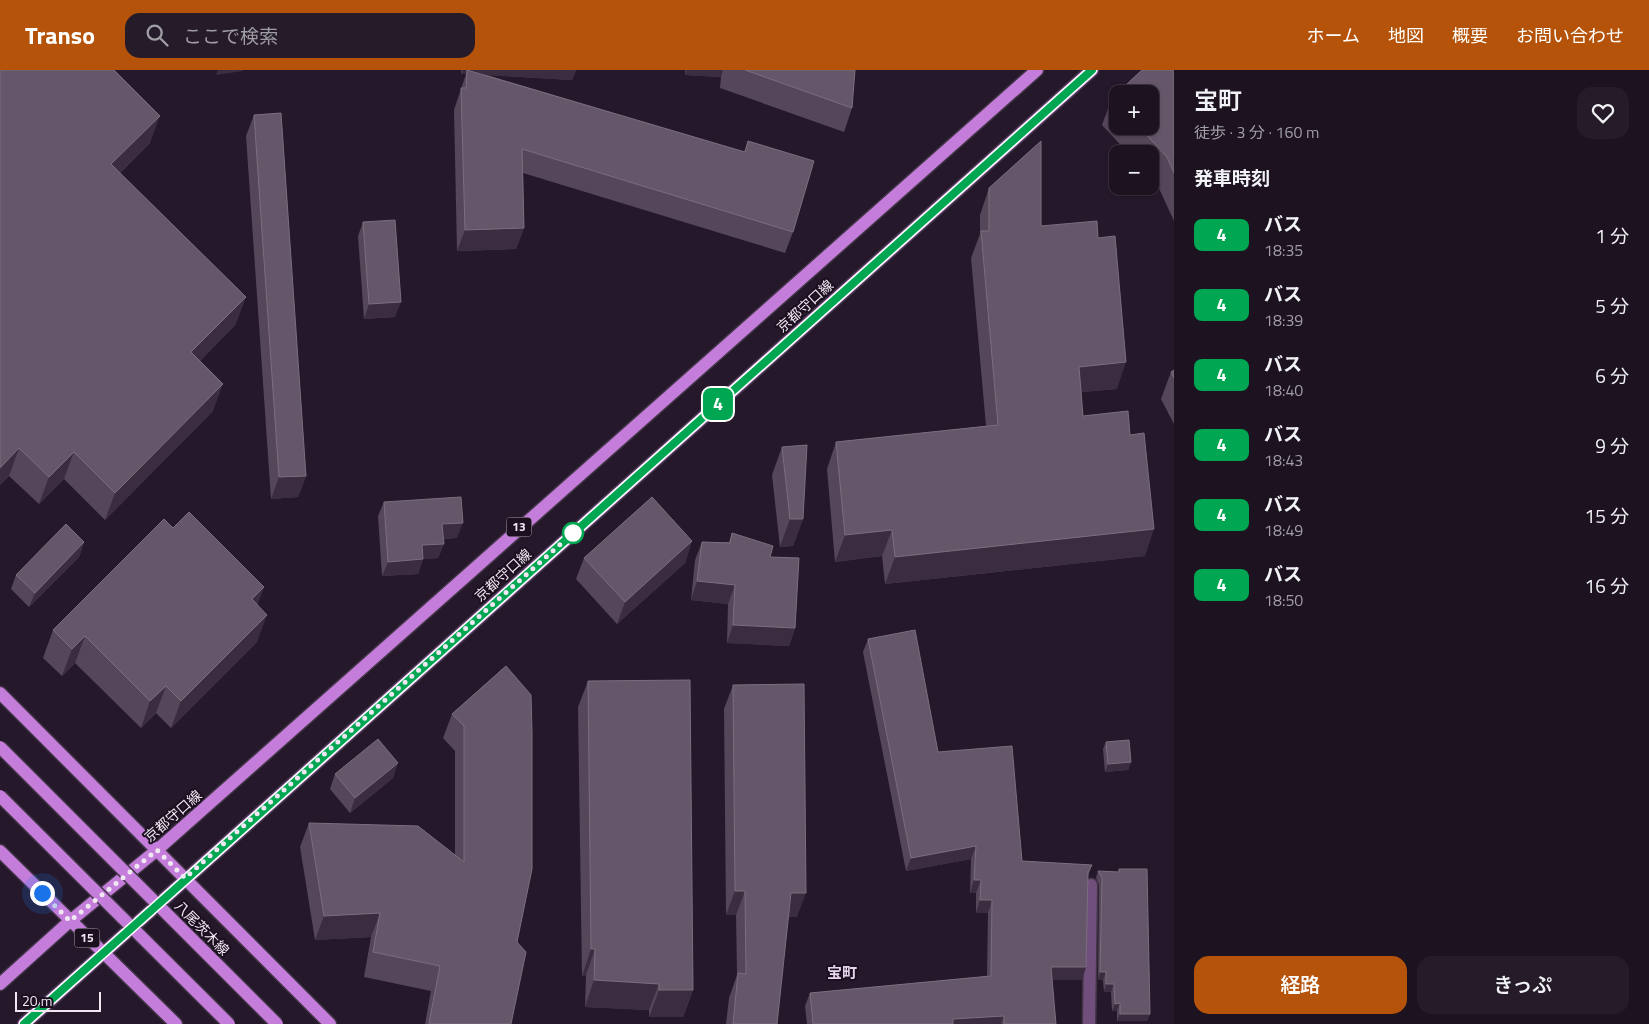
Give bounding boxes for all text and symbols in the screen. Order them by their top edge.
search box [125,13,475,58]
text: Transo [25,17,95,53]
icon: search [143,21,171,49]
text: ここで検索 [183,21,278,50]
text: ホーム [1307,22,1360,49]
text: 地図 [1388,22,1424,49]
text: 概要 [1452,22,1488,49]
text: お問い合わせ [1516,22,1624,49]
text: 宝町 [1194,82,1242,118]
map controls [1109,85,1159,195]
button: + [1109,85,1159,135]
button: heart [1577,87,1629,139]
text: 徒歩 · 3 分 · 160 m [1194,120,1319,144]
button: − [1109,145,1159,195]
text: 発車時刻 [1194,163,1270,192]
text: バス [1264,209,1302,238]
text: 4 [1216,221,1227,248]
text: 1 分 [1595,221,1629,250]
text: 18:35 [1264,238,1303,262]
street label: 京都守口線 [772,274,838,337]
text: バス [1264,279,1302,308]
text: 4 [1216,291,1227,318]
text: 5 分 [1595,291,1629,320]
text: 18:39 [1264,308,1303,332]
text: バス [1264,349,1302,378]
text: 4 [1216,361,1227,388]
text: 6 分 [1595,361,1629,390]
text: 18:40 [1264,378,1303,402]
line badge: 4 [702,388,734,420]
text: 4 [713,390,723,417]
text: バス [1264,419,1302,448]
text: 4 [1216,431,1227,458]
text: 9 分 [1595,431,1629,460]
text: 18:43 [1264,448,1303,472]
text: バス [1264,489,1302,518]
text: 4 [1216,501,1227,528]
text: 15 分 [1585,501,1629,530]
road number: 13 [506,518,532,537]
text: 18:49 [1264,518,1303,542]
unlabelled marker [562,522,584,544]
street label: 京都守口線 [470,543,536,606]
text: バス [1264,559,1302,588]
text: 4 [1216,571,1227,598]
text: 16 分 [1585,571,1629,600]
text: 18:50 [1264,588,1303,612]
street label: 京都守口線 [139,785,206,847]
your location [30,881,55,906]
street label: 八尾茨木線 [170,895,235,960]
road number: 15 [74,928,100,948]
button: 経路 [1194,956,1407,1014]
button: きっぷ [1417,956,1629,1014]
district label: 宝町 [827,961,857,984]
scale bar [15,989,101,1012]
text: 20 m [22,990,52,1011]

